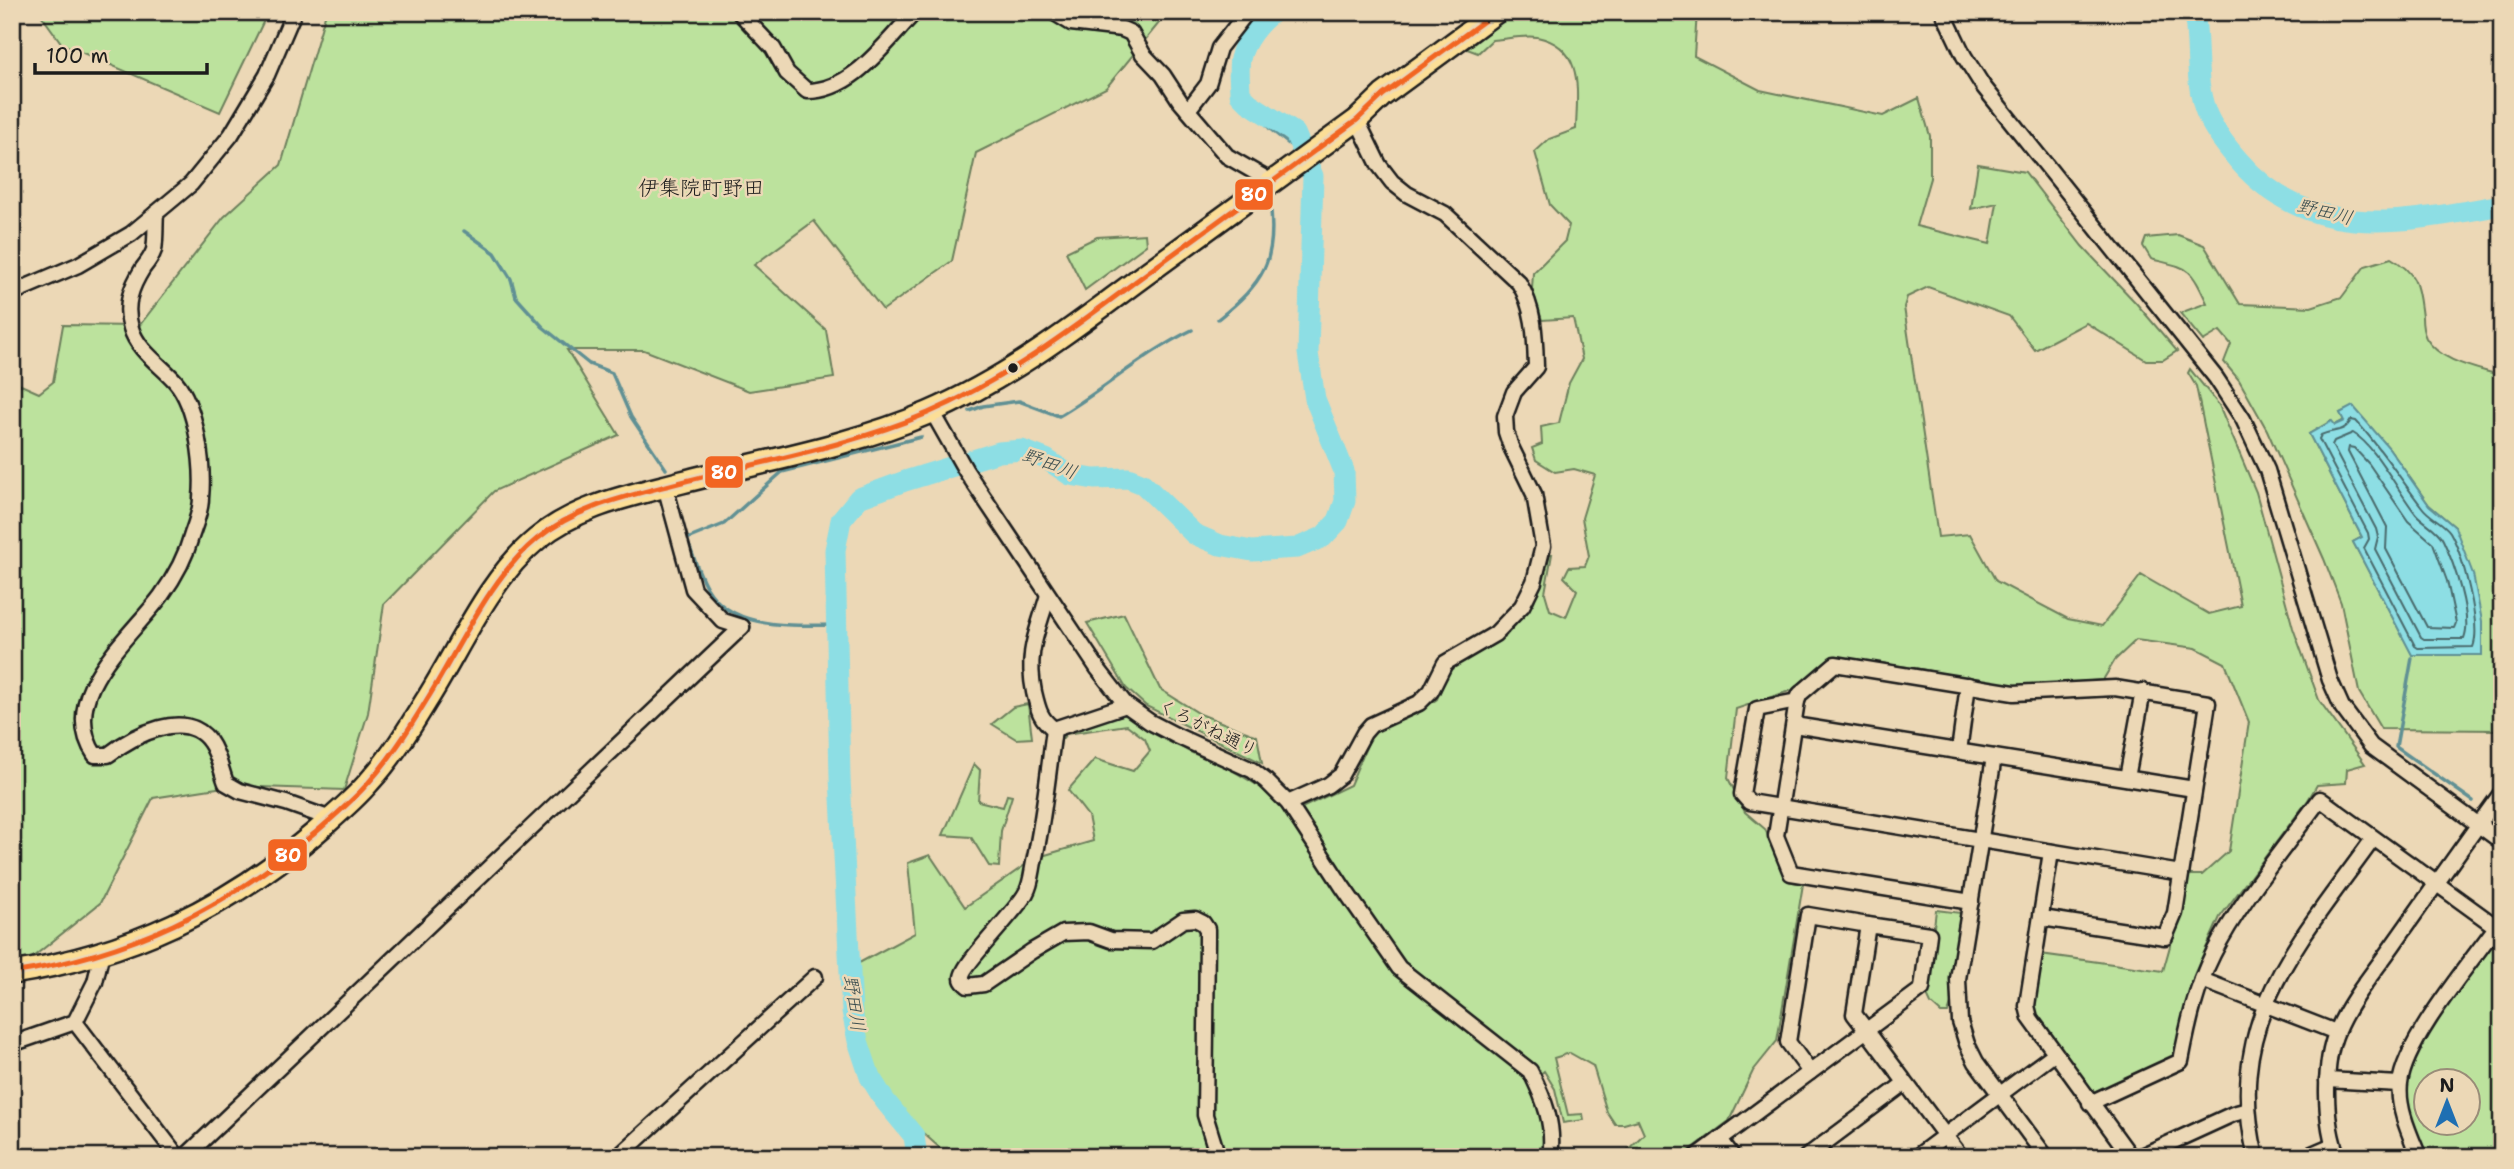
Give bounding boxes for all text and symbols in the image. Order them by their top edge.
scale bar [35,32,206,76]
text: 100 m [46,42,109,70]
district label: 伊集院町野田 [638,174,764,202]
line badge: 80 [1234,178,1274,211]
text: 80 [1241,182,1267,207]
water label: 野田川 [2294,192,2356,231]
unlabelled marker [1006,361,1020,375]
water label: 野田川 [1019,442,1081,485]
line badge: 80 [704,455,744,489]
text: 80 [711,460,737,485]
street label: くろがね通り [1154,694,1262,762]
line badge: 80 [267,838,308,872]
text: 80 [275,843,301,868]
water label: 野田川 [838,973,871,1033]
north arrow [2412,1068,2482,1138]
text: N [2439,1073,2455,1098]

